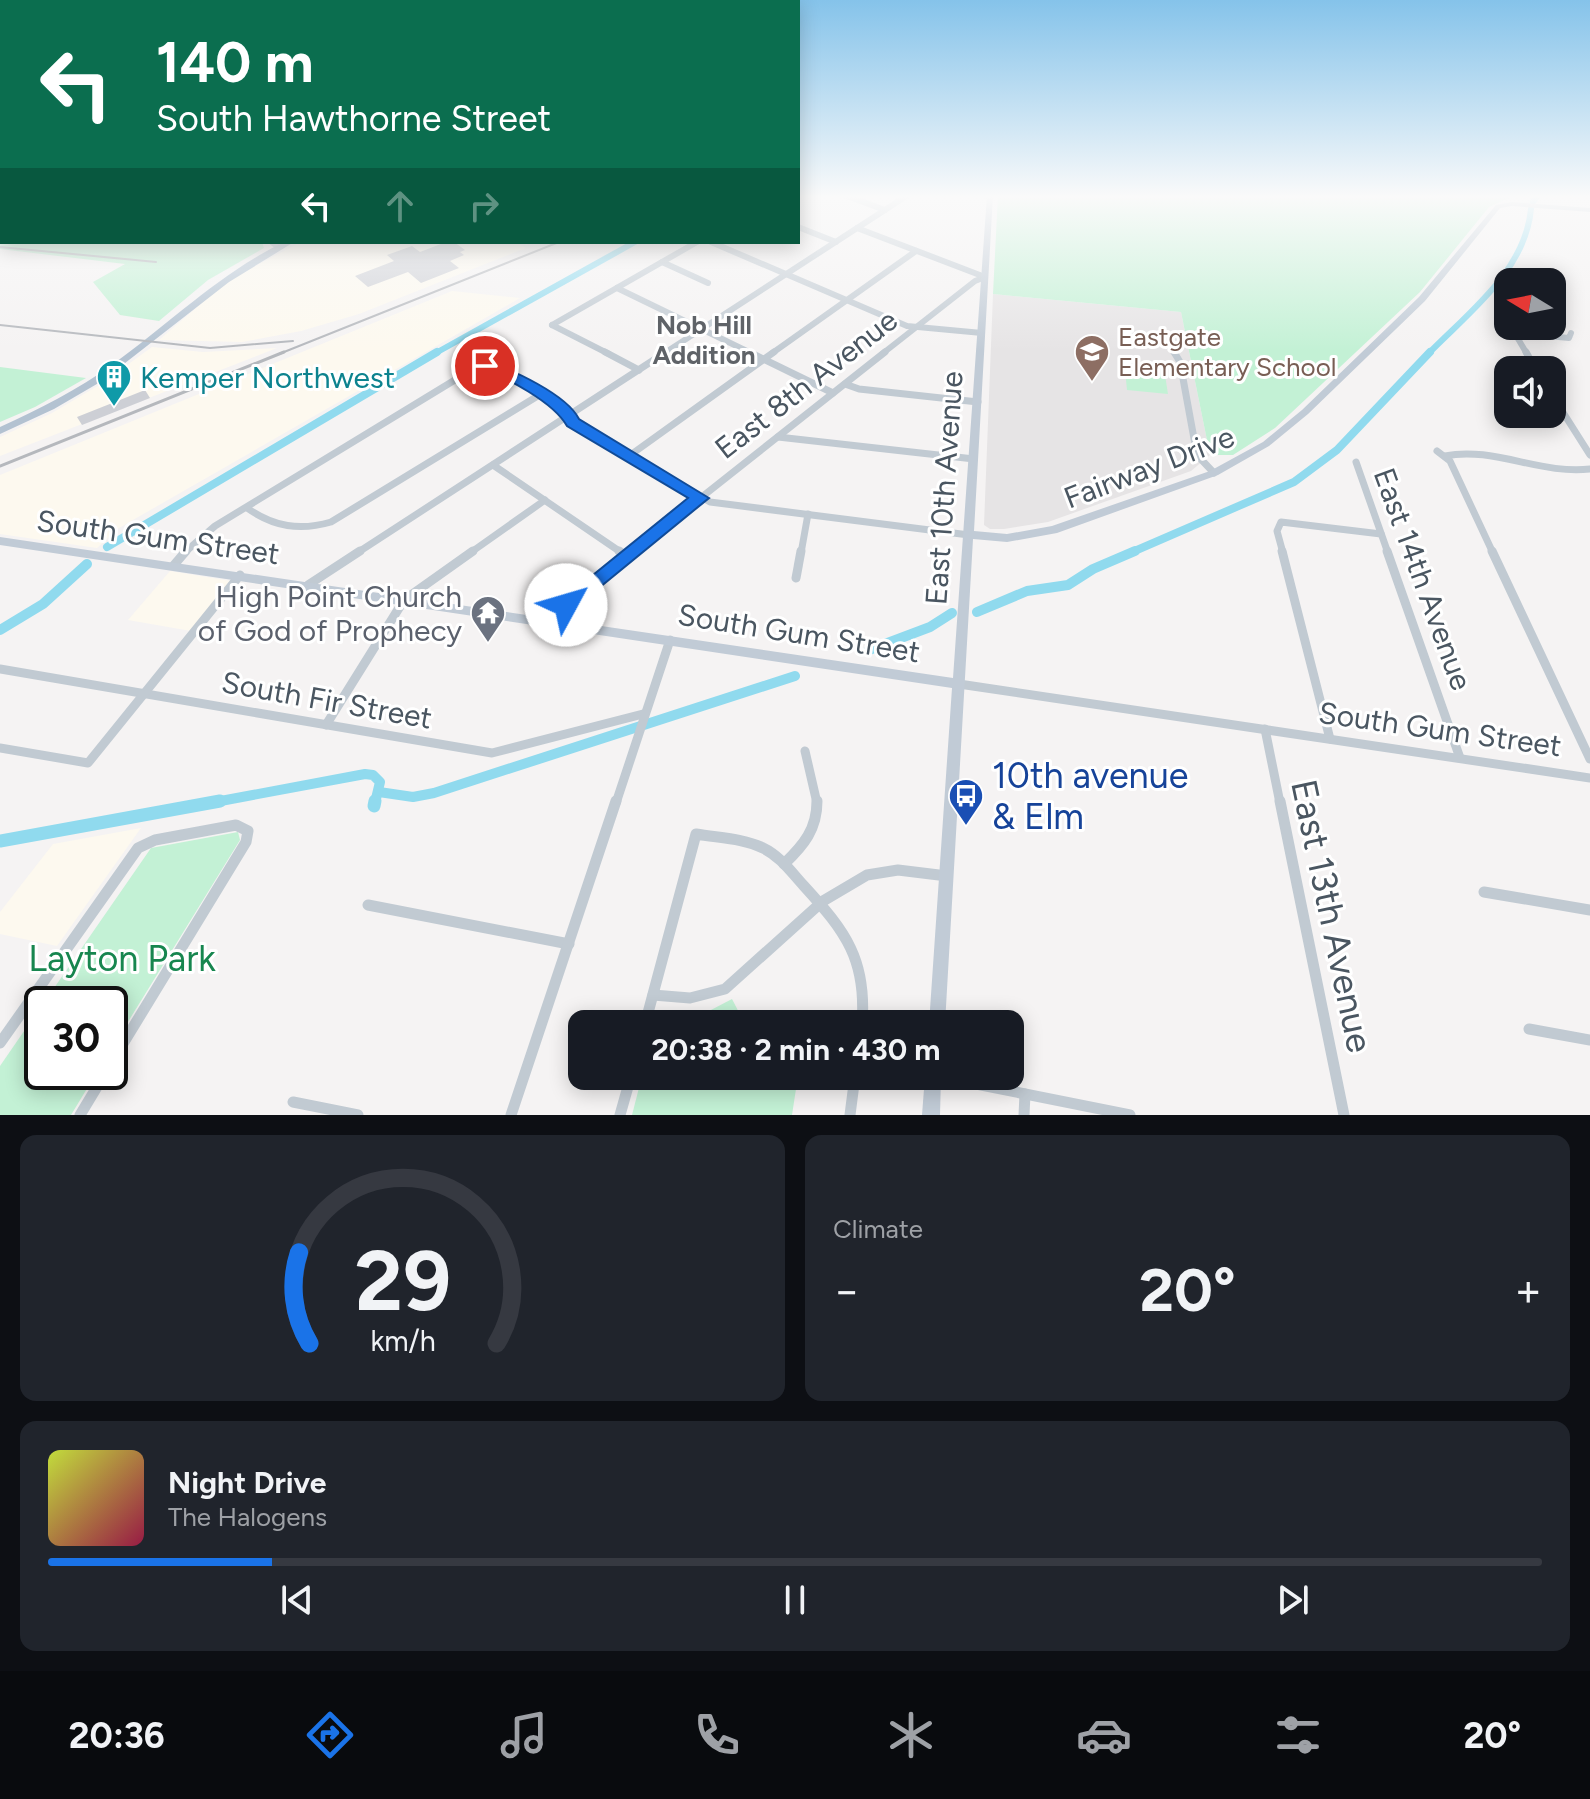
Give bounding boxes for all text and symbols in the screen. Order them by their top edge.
text: 140 m [156,29,314,96]
icon: left [24,32,128,136]
text: South Hawthorne Street [156,97,551,140]
icon: left [294,184,338,228]
icon: ahead [378,184,422,228]
icon: right [462,184,506,228]
north arrow [1494,268,1566,340]
map controls [1494,268,1566,428]
street label: East 8th Avenue [707,301,905,467]
district label: Nob Hill Addition [652,309,756,371]
place label: Eastgate Elementary School [1118,321,1336,383]
pin [451,332,519,400]
school or university icon: Eastgate Elementary School [1073,333,1111,383]
icon: arrive [463,344,507,388]
button: sound [1494,356,1566,428]
building icon: Kemper Northwest [95,358,133,408]
place label: Kemper Northwest [140,359,395,396]
street label: East 10th Avenue [917,370,971,606]
street label: Fairway Drive [1059,418,1239,516]
street label: East 14th Avenue [1366,463,1480,695]
street label: South Gum Street [34,502,282,572]
position arrow [524,563,608,647]
place label: High Point Church of God of Prophecy [198,578,462,649]
temple icon: High Point Church of God of Prophecy [469,594,507,644]
street label: South Gum Street [675,596,923,670]
street label: South Fir Street [219,663,435,737]
street label: South Gum Street [1316,694,1564,764]
place label: 10th avenue & Elm [992,754,1188,838]
street label: East 13th Avenue [1282,776,1382,1056]
bus stop icon: 10th avenue & Elm [947,777,985,827]
park label: Layton Park [28,937,216,980]
speed limit sign: 30 [24,986,128,1090]
text: 20:38 · 2 min · 430 m [651,1031,941,1068]
text: Climate [833,1213,923,1245]
text: 29 [354,1231,451,1331]
text: 20° [1139,1254,1236,1326]
text: − [833,1264,860,1317]
text: + [1515,1264,1542,1317]
text: km/h [370,1324,435,1358]
text: Night Drive [168,1464,326,1501]
text: The Halogens [168,1501,327,1533]
icon: previous [275,1578,319,1622]
icon: pause [773,1578,817,1622]
icon: next [1271,1578,1315,1622]
icon: directions [302,1707,358,1763]
icon: music [496,1707,552,1763]
icon: phone [689,1707,745,1763]
icon: climate [883,1707,939,1763]
icon: car [1076,1707,1132,1763]
icon: filters [1270,1707,1326,1763]
text: 20:36 [69,1714,165,1757]
text: 20° [1463,1714,1521,1757]

